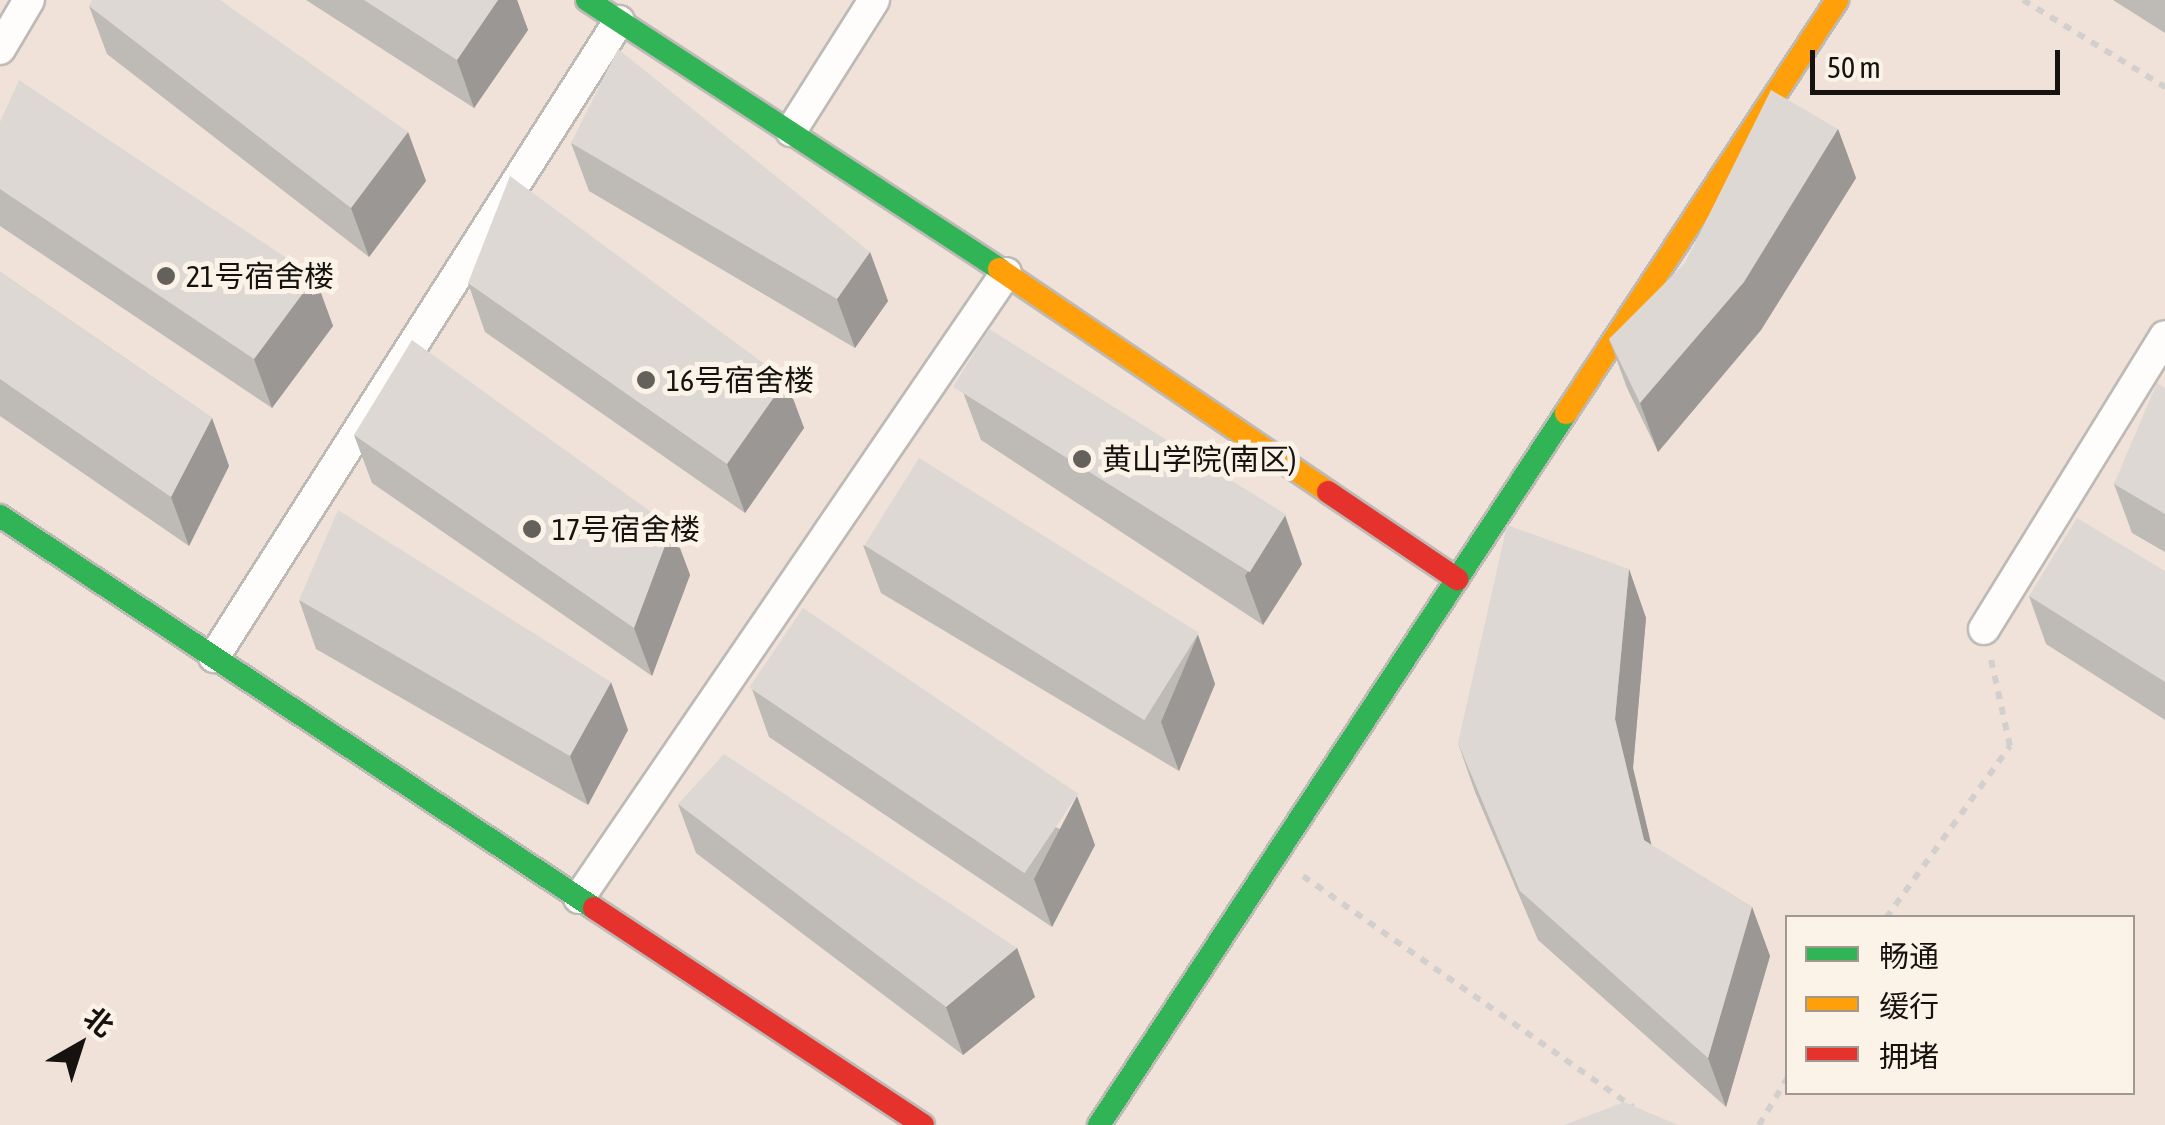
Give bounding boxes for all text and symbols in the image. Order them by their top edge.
scale bar [1815,30,2065,92]
text: 50 m [1827,50,1881,84]
place label: 21号宿舍楼 [186,258,334,294]
marker: 21号宿舍楼 [155,265,177,287]
place label: 16号宿舍楼 [666,362,814,398]
marker: 16号宿舍楼 [635,369,657,391]
place label: 黄山学院(南区) [1102,441,1296,477]
marker: 黄山学院(南区) [1071,448,1093,470]
place label: 17号宿舍楼 [552,511,700,547]
marker: 17号宿舍楼 [521,518,543,540]
legend [1785,915,2135,1095]
text: 畅通 [1879,939,1939,973]
text: 缓行 [1879,989,1939,1023]
north arrow [30,995,130,1095]
text: 北 [78,1000,120,1043]
text: 拥堵 [1879,1039,1939,1073]

